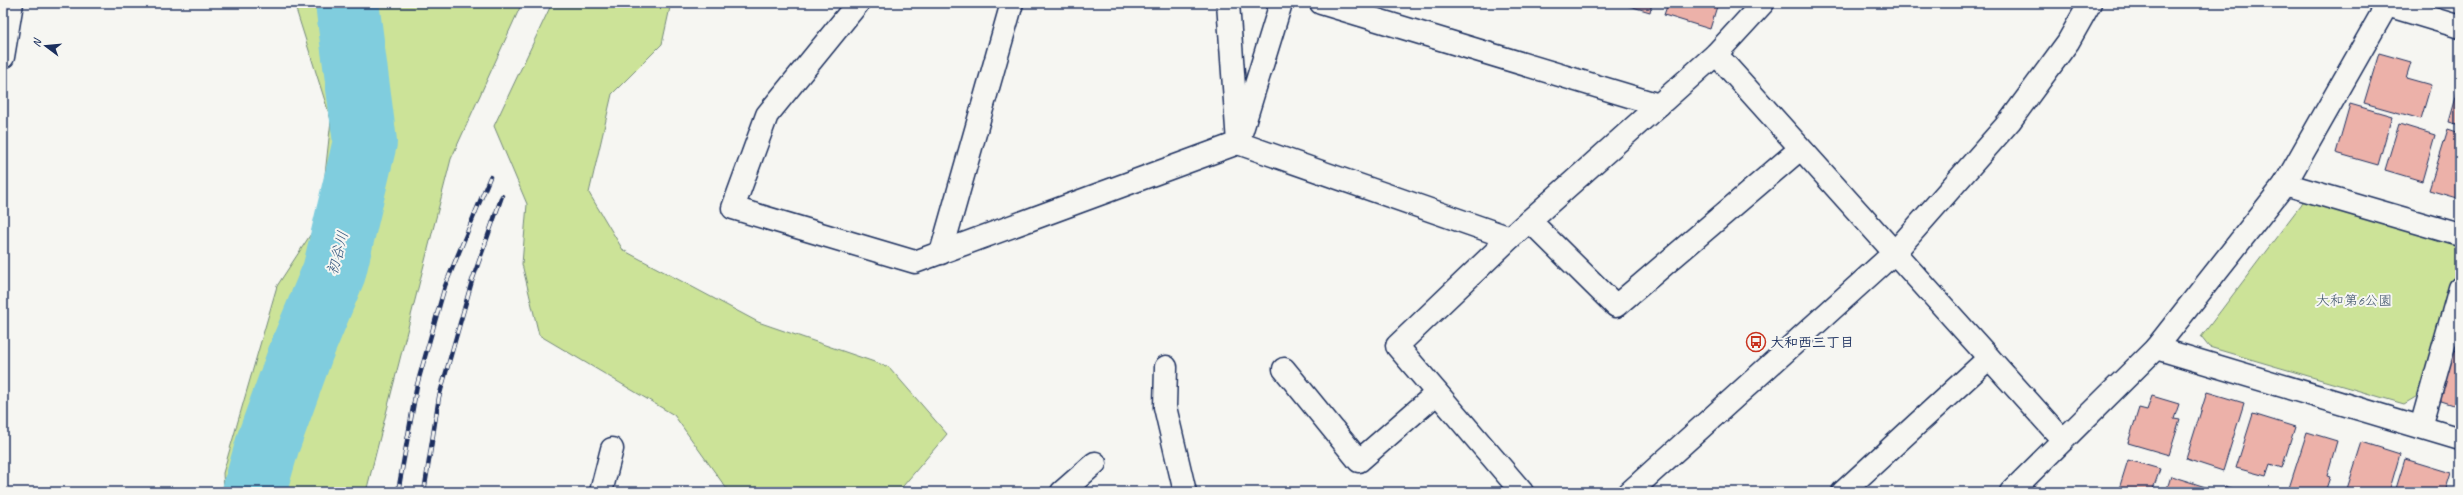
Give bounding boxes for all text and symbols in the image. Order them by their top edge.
north arrow [26,26,66,66]
text: N [29,36,45,48]
water label: 初谷川 [323,229,353,277]
park label: 大和第6公園 [2316,292,2392,309]
bus stop icon: 大和西三丁目 [1745,331,1767,353]
place label: 大和西三丁目 [1770,334,1854,351]

